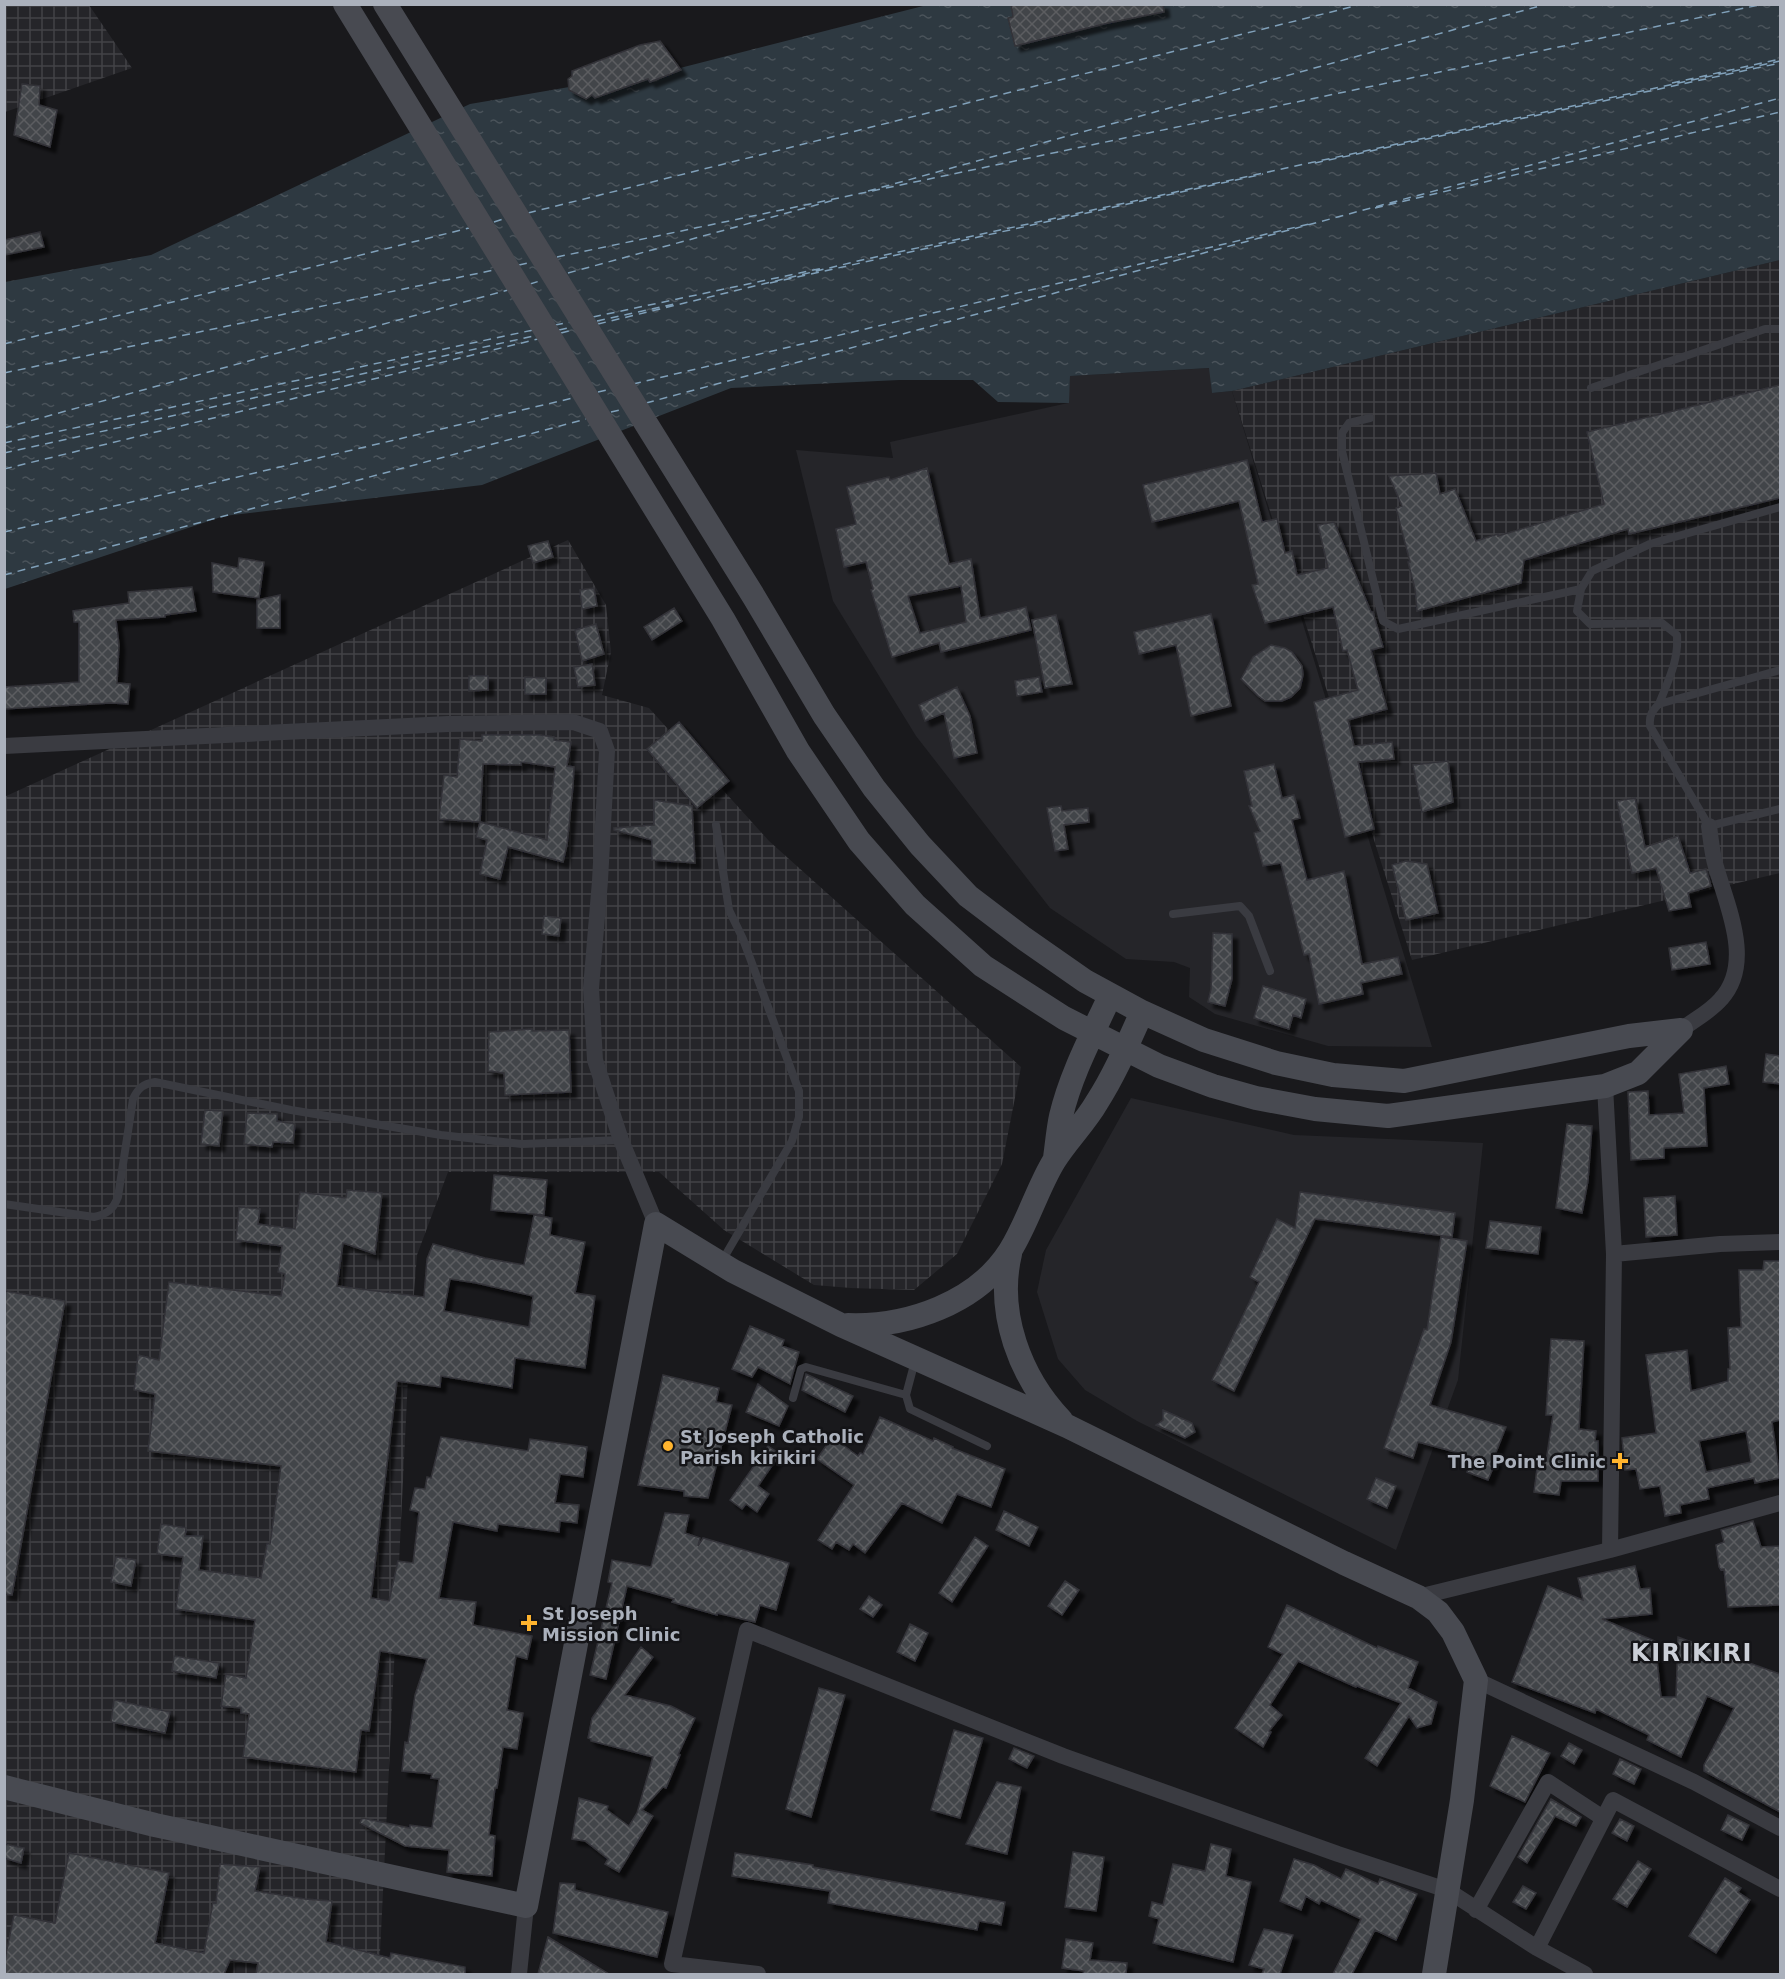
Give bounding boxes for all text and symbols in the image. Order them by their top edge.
place label: St Joseph Catholic Parish kirikiri [680,1426,864,1468]
marker: St Joseph Catholic Parish kirikiri [661,1439,675,1453]
place label: The Point Clinic [1448,1451,1606,1472]
marker: The Point Clinic [1611,1452,1629,1470]
place label: St Joseph Mission Clinic [542,1603,680,1645]
marker: St Joseph Mission Clinic [520,1614,538,1632]
district label: KIRIKIRI [1631,1639,1753,1667]

